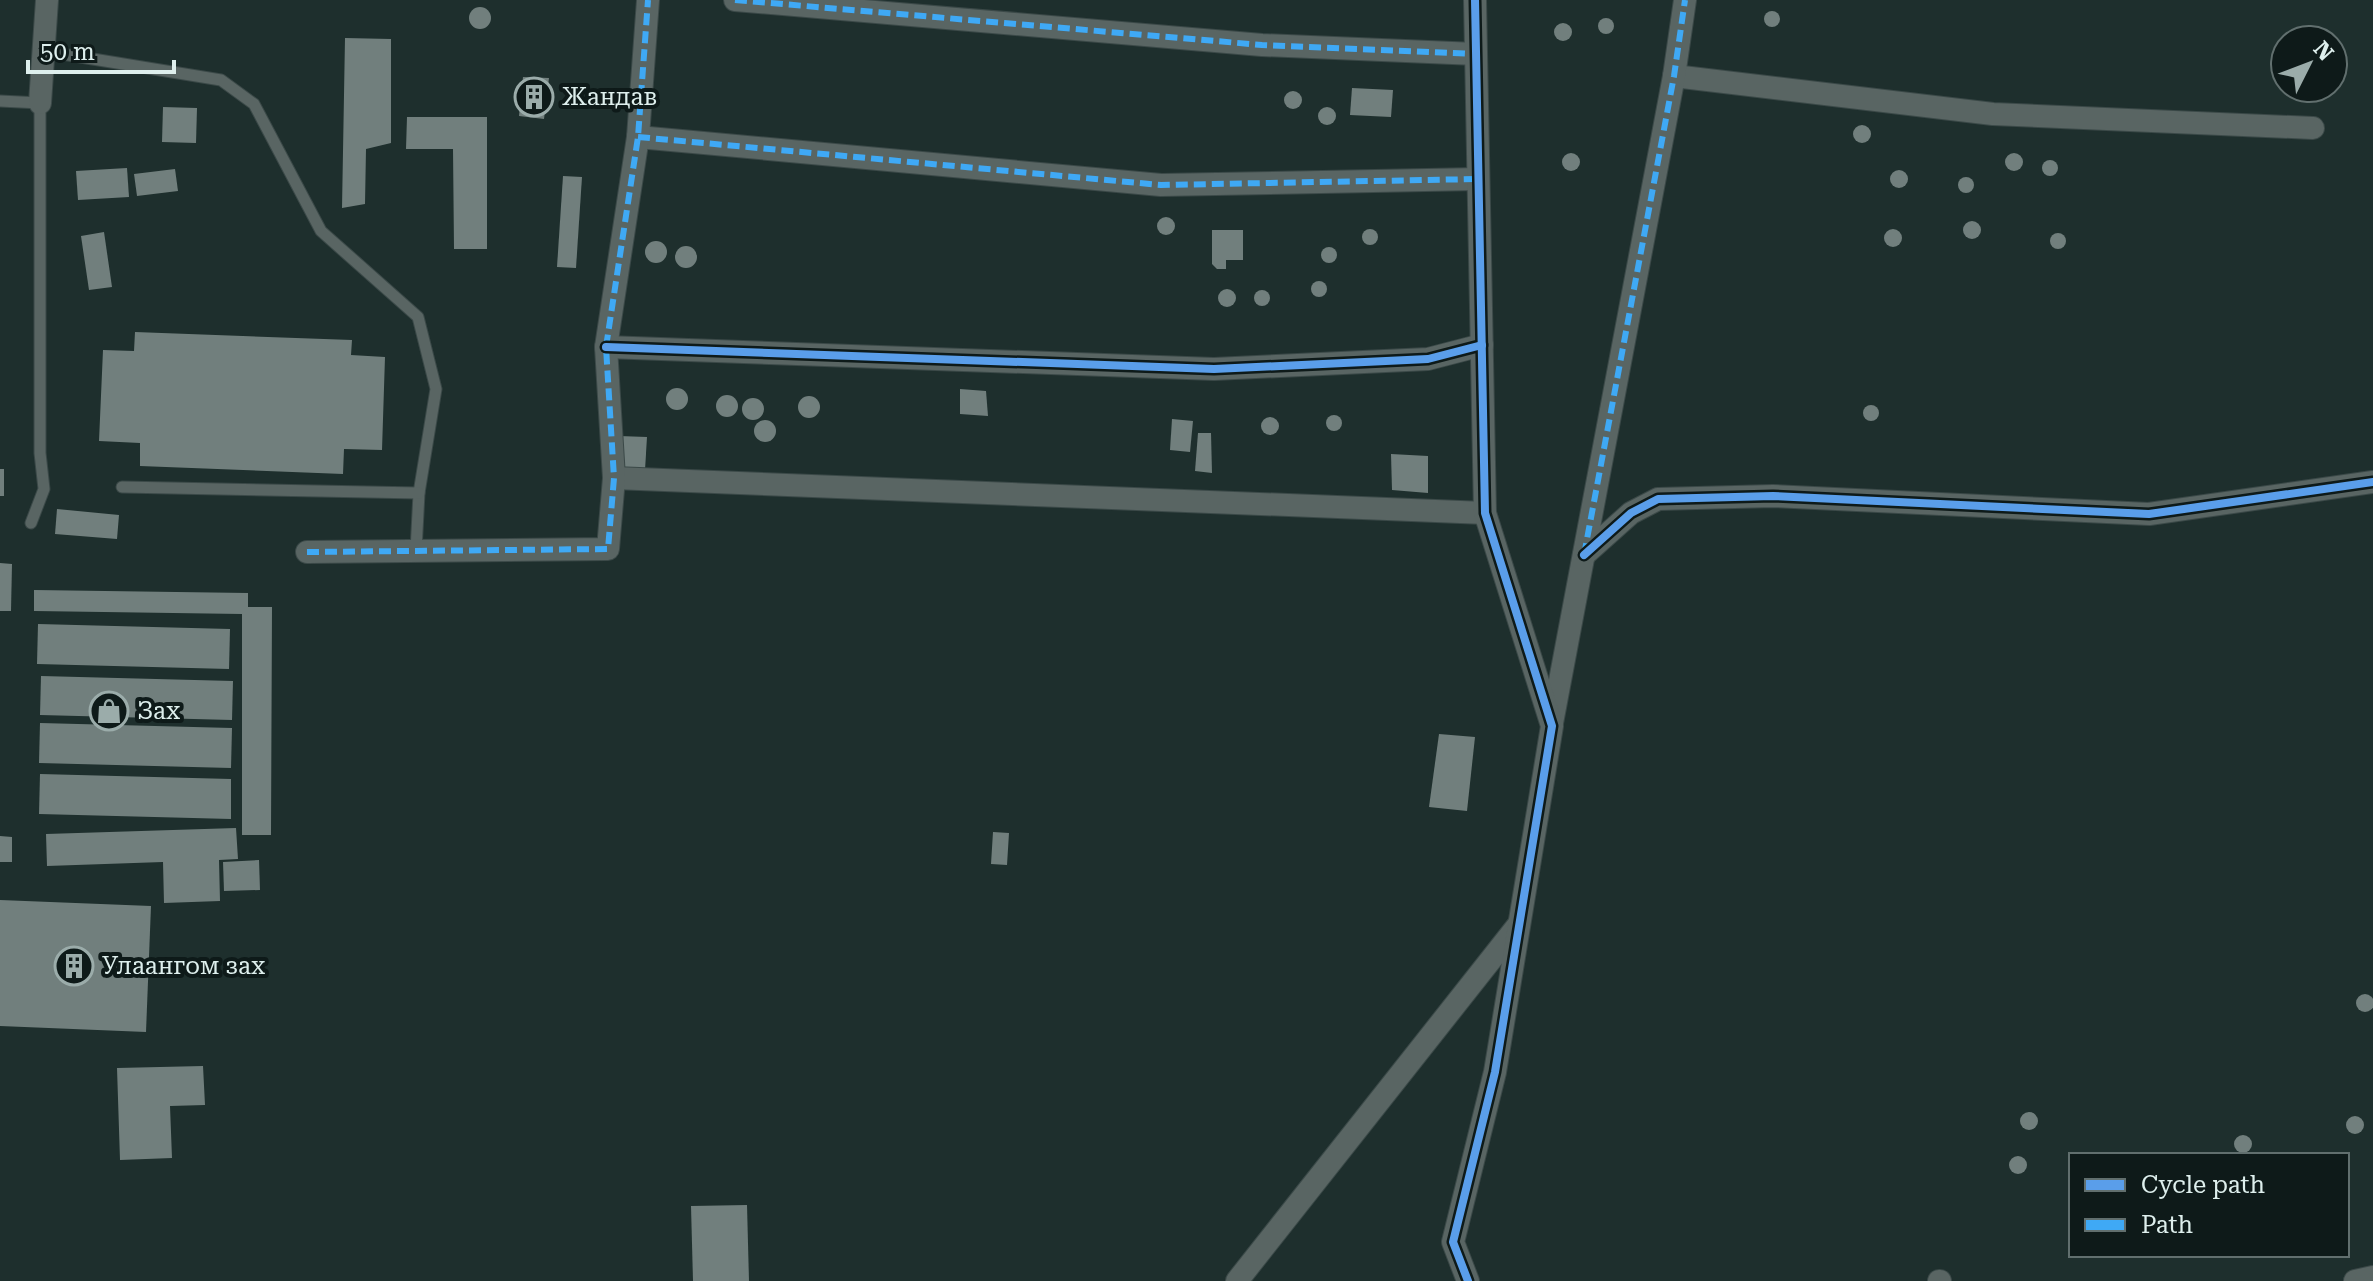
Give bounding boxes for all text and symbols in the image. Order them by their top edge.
scale bar [28,24,174,74]
north arrow [2269,24,2349,104]
text: N [2309,36,2338,66]
text: 50 m [40,38,95,66]
building icon: Жандав [513,76,555,118]
place label: Жандав [562,83,657,111]
shop icon: Зах [88,690,130,732]
place label: Зах [137,697,180,725]
building icon: Улаангом зах [53,945,95,987]
place label: Улаангом зах [102,952,265,980]
legend [2069,1153,2349,1257]
text: Cycle path [2141,1171,2265,1199]
text: Path [2141,1211,2193,1239]

